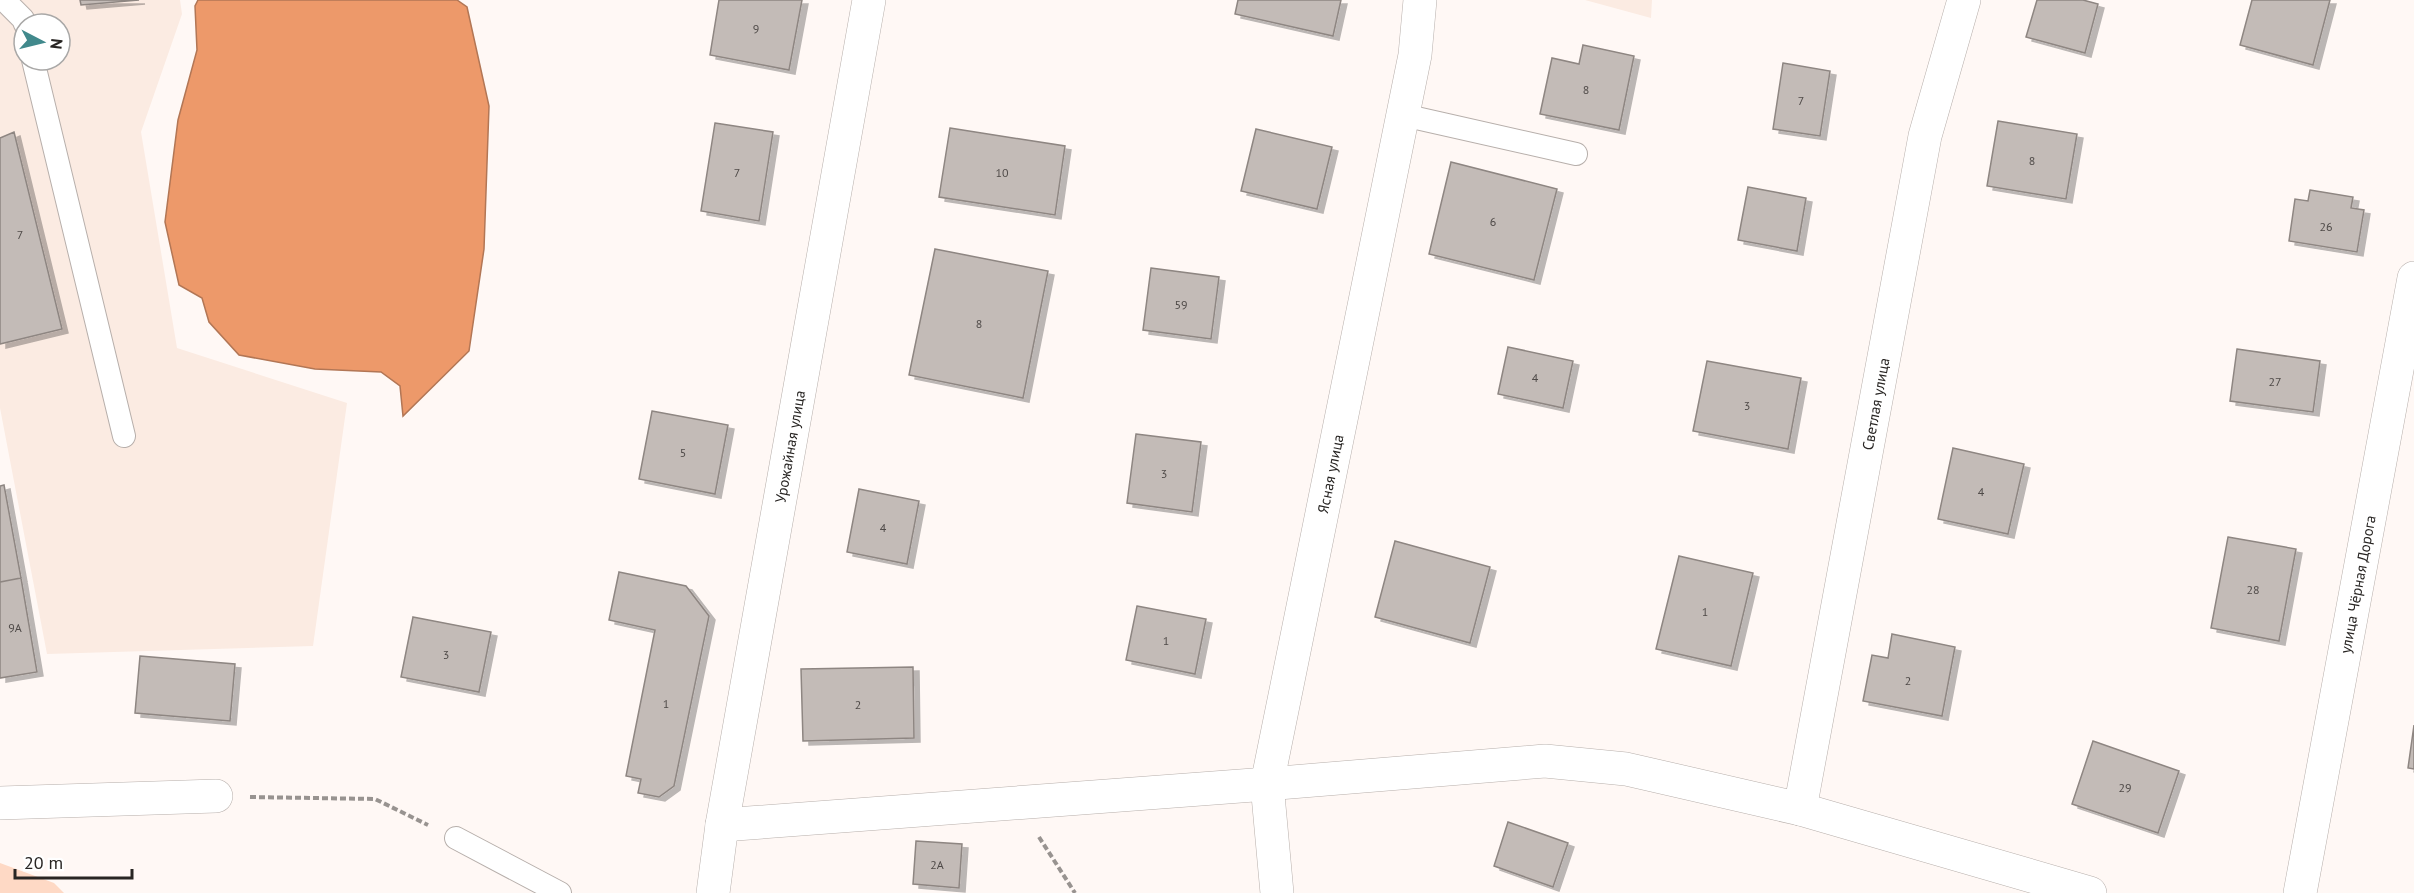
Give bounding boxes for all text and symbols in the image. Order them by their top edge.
north arrow [12,12,72,72]
house number: 9 [753,21,759,36]
text: N [46,37,67,50]
house number: 8 [1583,82,1589,97]
house number: 7 [1798,93,1804,108]
house number: 8 [2029,153,2035,168]
house number: 7 [734,165,740,180]
house number: 10 [995,165,1009,180]
house number: 6 [1490,214,1496,229]
house number: 26 [2319,219,2333,234]
house number: 7 [17,227,23,242]
house number: 59 [1174,297,1188,312]
house number: 8 [976,316,982,331]
street label: Светлая улица [1857,356,1893,452]
house number: 4 [1532,370,1539,385]
house number: 27 [2268,374,2282,389]
street label: Урожайная улица [770,389,809,504]
house number: 3 [1744,398,1750,413]
street label: Ясная улица [1313,433,1347,515]
house number: 5 [680,445,686,460]
house number: 3 [1161,466,1167,481]
house number: 4 [1978,484,1985,499]
street label: улица Чёрная Дорога [2335,514,2379,655]
house number: 4 [880,520,887,535]
house number: 28 [2246,582,2260,597]
house number: 1 [1702,604,1708,619]
house number: 9А [8,620,22,635]
house number: 1 [1163,633,1169,648]
house number: 3 [443,647,449,662]
house number: 2 [1905,673,1911,688]
house number: 1 [663,696,669,711]
house number: 2 [855,697,861,712]
house number: 29 [2118,780,2132,795]
scale bar [15,842,132,880]
text: 20 m [24,851,63,874]
house number: 2А [930,857,944,872]

